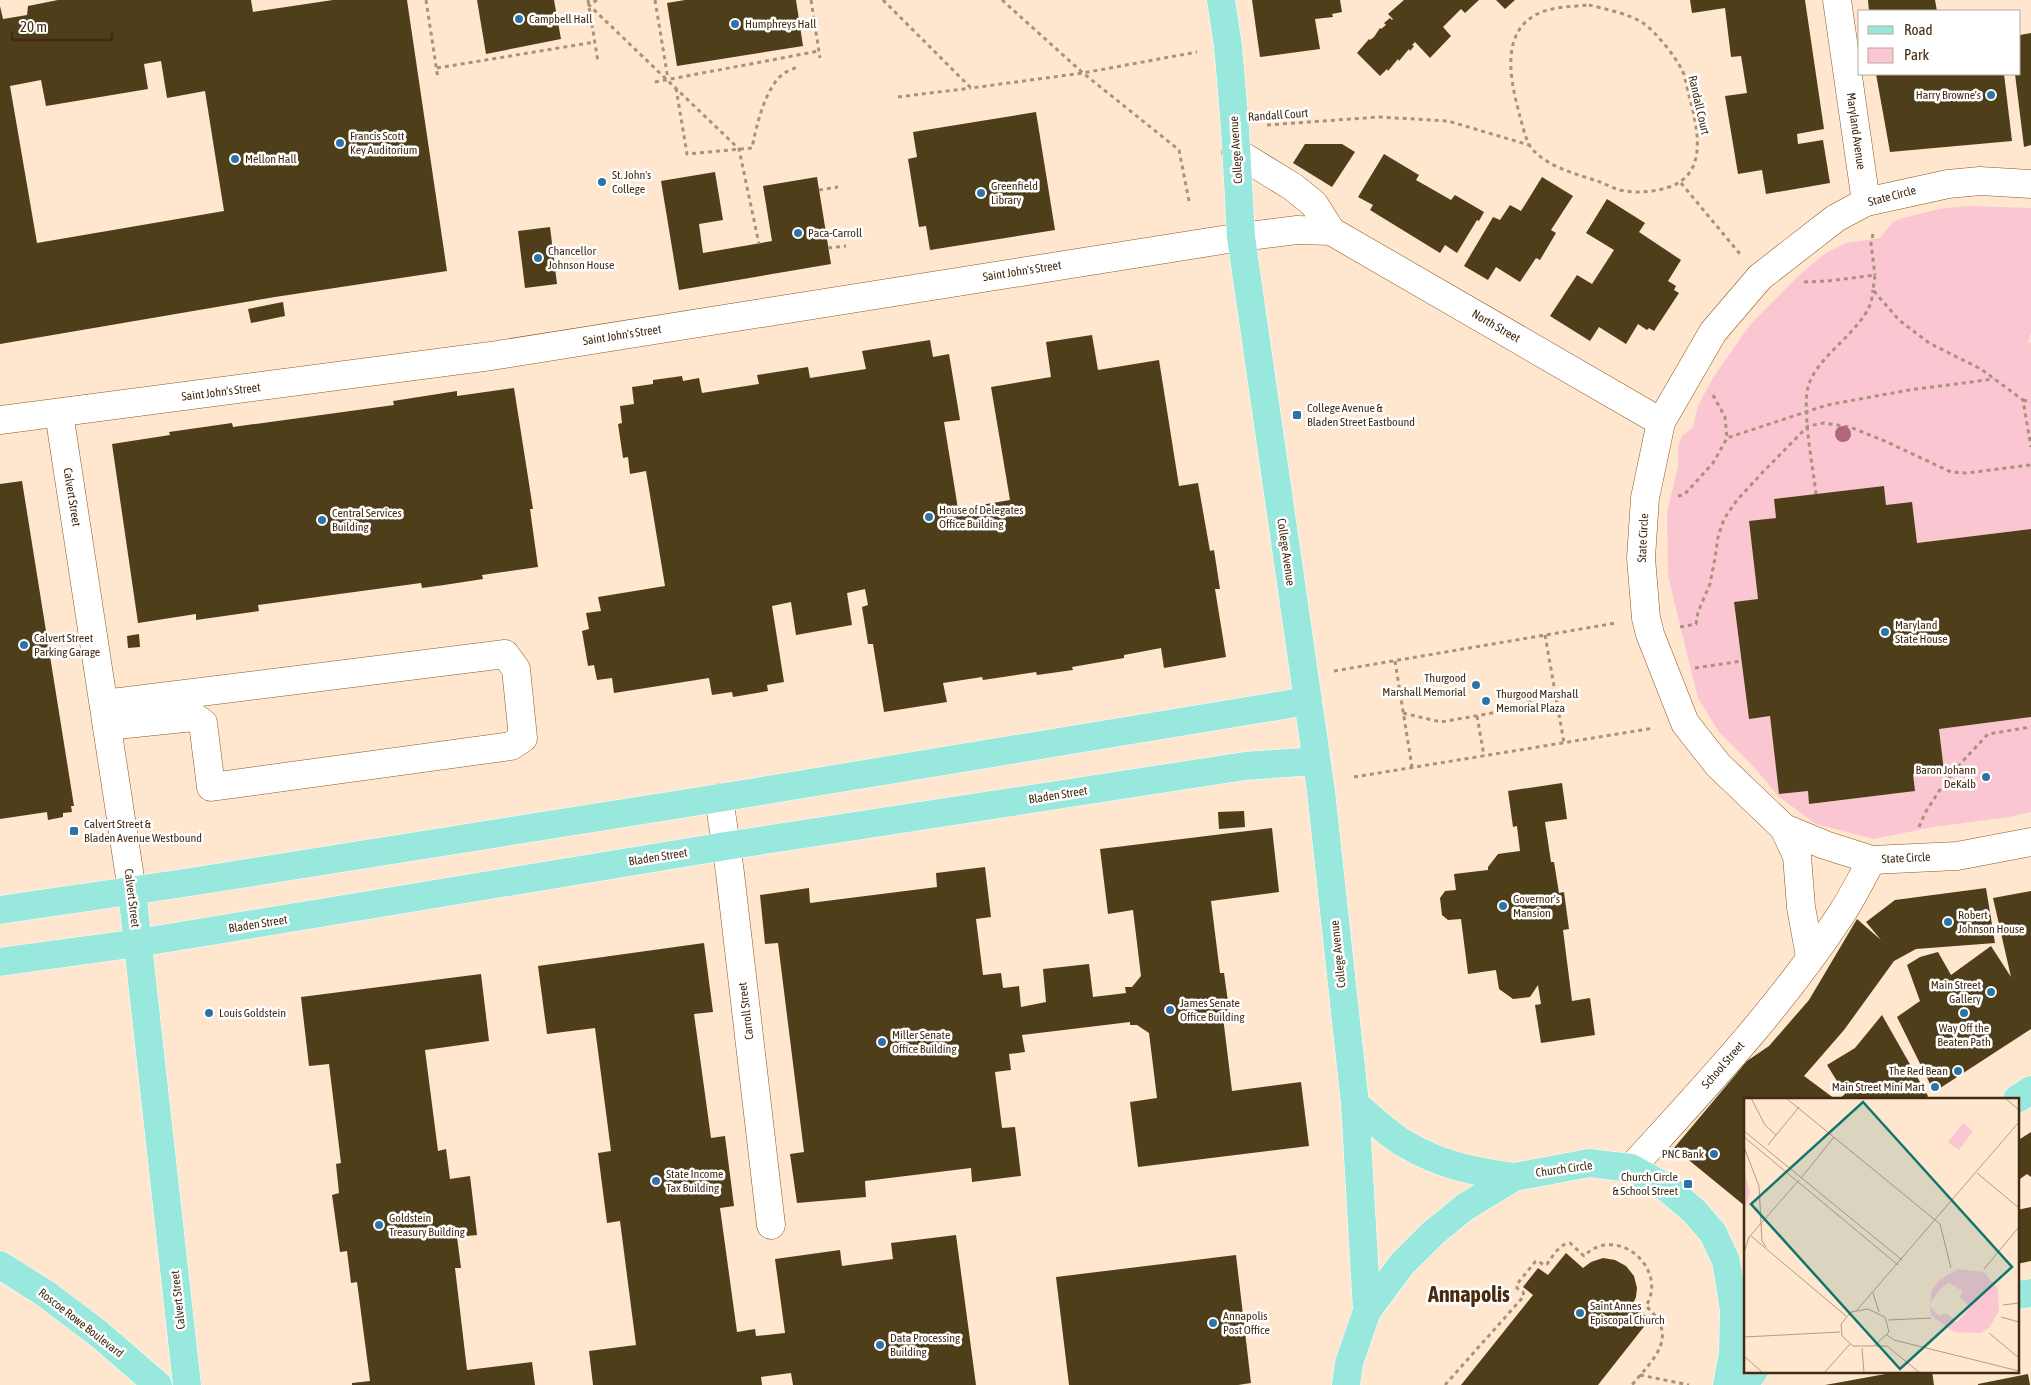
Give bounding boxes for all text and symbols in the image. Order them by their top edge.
scale bar [12,10,112,42]
legend [1858,10,2021,75]
place label: Campbell Hall [529,12,593,26]
marker: Campbell Hall [513,13,525,25]
place label: Humphreys Hall [745,17,817,31]
text: 20 m [20,18,47,35]
marker: Humphreys Hall [729,18,741,30]
text: Road [1904,21,1933,38]
text: Park [1904,46,1929,63]
street label: Randall Court [1685,74,1713,137]
place label: Harry Browne's [1916,88,1981,102]
marker: Harry Browne's [1985,89,1997,101]
street label: Maryland Avenue [1844,92,1868,170]
street label: Randall Court [1247,106,1309,124]
street label: College Avenue [1227,116,1245,184]
place label: Francis Scott Key Auditorium [350,129,417,157]
marker: Francis Scott Key Auditorium [334,137,346,149]
place label: Mellon Hall [245,152,298,166]
marker: Mellon Hall [229,153,241,165]
place label: St. John's College [612,168,651,196]
marker: St. John's College [596,176,608,188]
place label: Greenfield Library [991,179,1038,207]
street label: State Circle [1866,183,1918,209]
marker: Greenfield Library [975,187,987,199]
place label: Paca-Carroll [808,226,863,240]
marker: Paca-Carroll [792,227,804,239]
place label: Chancellor Johnson House [548,244,615,272]
marker: Chancellor Johnson House [532,252,544,264]
street label: Saint John's Street [982,258,1063,284]
street label: North Street [1469,307,1523,346]
street label: Saint John's Street [582,322,663,348]
street label: Saint John's Street [181,380,262,404]
place label: College Avenue & Bladen Street Eastbound [1307,401,1415,429]
marker: College Avenue & Bladen Street Eastbound [1291,409,1303,421]
street label: Calvert Street [60,467,84,528]
place label: House of Delegates Office Building [939,503,1024,531]
place label: Central Services Building [332,506,402,534]
marker: House of Delegates Office Building [923,511,935,523]
street label: State Circle [1635,513,1651,563]
marker: Central Services Building [316,514,328,526]
street label: College Avenue [1274,517,1298,587]
place label: Maryland State House [1895,618,1948,646]
marker: Maryland State House [1879,626,1891,638]
place label: Calvert Street Parking Garage [34,631,100,659]
marker: Calvert Street Parking Garage [18,639,30,651]
place label: Thurgood Marshall Memorial [1382,671,1467,699]
marker: Thurgood Marshall Memorial [1470,679,1482,691]
place label: Thurgood Marshall Memorial Plaza [1496,687,1579,715]
marker: Thurgood Marshall Memorial Plaza [1480,695,1492,707]
place label: Baron Johann DeKalb [1916,763,1976,791]
marker: Baron Johann DeKalb [1980,771,1992,783]
street label: Bladen Street [1028,783,1089,807]
place label: Calvert Street & Bladen Avenue Westbound [84,817,202,845]
marker: Calvert Street & Bladen Avenue Westbound [68,825,80,837]
street label: Bladen Street [628,845,689,869]
street label: State Circle [1881,850,1931,866]
street label: Calvert Street [121,868,143,929]
place label: Governor's Mansion [1513,892,1560,920]
marker: Governor's Mansion [1497,900,1509,912]
place label: Robert Johnson House [1958,908,2025,936]
street label: Bladen Street [228,912,289,936]
marker: Robert Johnson House [1942,916,1954,928]
street label: College Avenue [1327,919,1349,989]
place label: Main Street Gallery [1931,978,1982,1006]
street label: Carroll Street [735,981,756,1041]
marker: Main Street Gallery [1985,986,1997,998]
place label: James Senate Office Building [1180,996,1245,1024]
marker: James Senate Office Building [1164,1004,1176,1016]
place label: Louis Goldstein [219,1006,286,1020]
marker: Louis Goldstein [203,1007,215,1019]
marker: Way Off the Beaten Path [1958,1007,1970,1019]
place label: Way Off the Beaten Path [1937,1021,1991,1049]
place label: Miller Senate Office Building [892,1028,957,1056]
marker: Miller Senate Office Building [876,1036,888,1048]
street label: School Street [1699,1038,1748,1091]
place label: The Red Bean [1889,1064,1948,1078]
marker: The Red Bean [1952,1065,1964,1077]
place label: Main Street Mini Mart [1832,1080,1926,1094]
marker: Main Street Mini Mart [1929,1081,1941,1093]
inset map [1744,1098,2018,1372]
place label: PNC Bank [1662,1147,1705,1161]
marker: PNC Bank [1708,1148,1720,1160]
street label: Church Circle [1535,1158,1593,1180]
place label: State Income Tax Building [666,1167,724,1195]
place label: Church Circle & School Street [1612,1170,1679,1198]
marker: State Income Tax Building [650,1175,662,1187]
marker: Church Circle & School Street [1682,1178,1694,1190]
place label: Goldstein Treasury Building [389,1211,466,1239]
marker: Goldstein Treasury Building [373,1219,385,1231]
street label: Calvert Street [168,1269,188,1330]
district label: Annapolis [1427,1281,1510,1307]
street label: Roscoe Rowe Boulevard [36,1286,126,1360]
place label: Saint Annes Episcopal Church [1590,1299,1665,1327]
marker: Saint Annes Episcopal Church [1574,1307,1586,1319]
place label: Annapolis Post Office [1223,1309,1270,1337]
marker: Annapolis Post Office [1207,1317,1219,1329]
place label: Data Processing Building [890,1331,961,1359]
marker: Data Processing Building [874,1339,886,1351]

